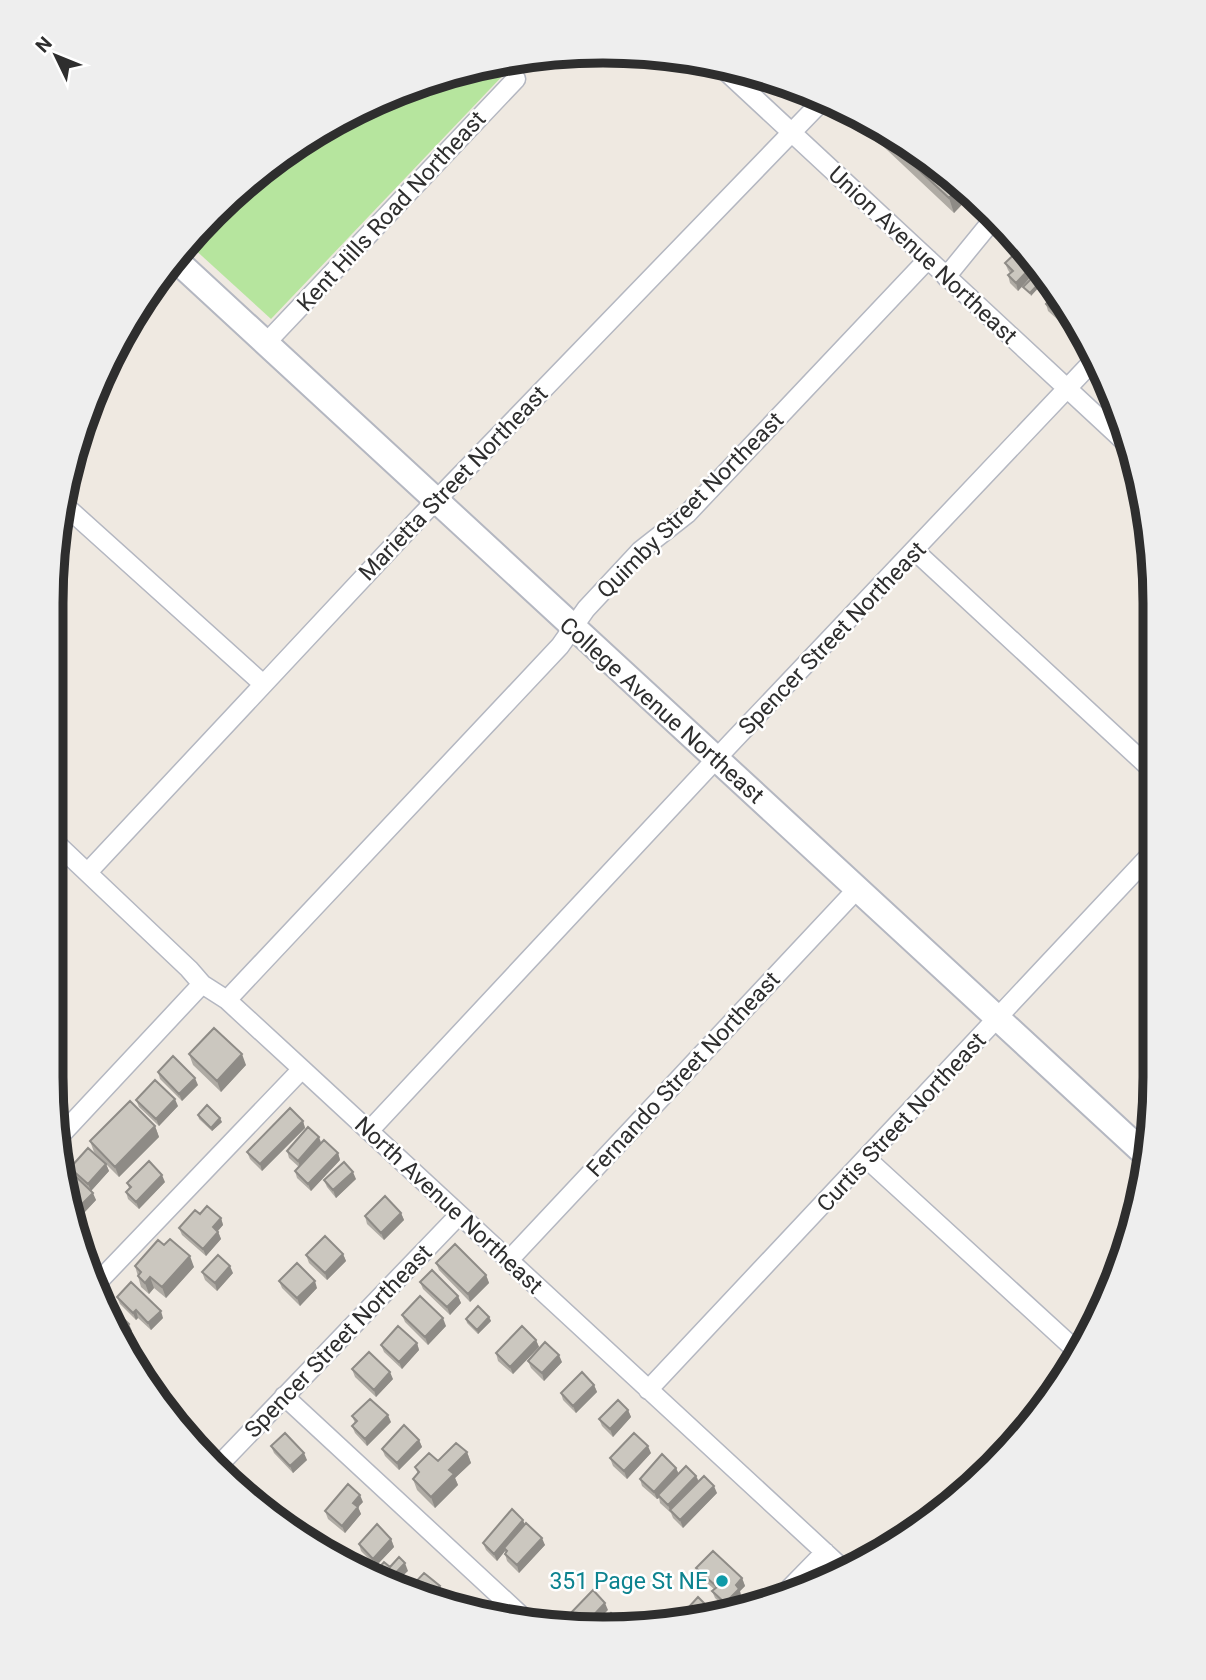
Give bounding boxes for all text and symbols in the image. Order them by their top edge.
north arrow [21,21,91,91]
text: N [31,32,57,57]
street label: Kent Hills Road Northeast [292,106,491,317]
street label: Union Avenue Northeast [823,161,1022,350]
street label: Marietta Street Northeast [353,380,553,586]
street label: Quimby Street Northeast [592,407,789,604]
street label: Spencer Street Northeast [733,536,932,740]
street label: College Avenue Northeast [554,612,769,809]
street label: Fernando Street Northeast [581,966,786,1183]
street label: Curtis Street Northeast [811,1027,991,1218]
street label: North Avenue Northeast [349,1111,548,1299]
street label: Spencer Street Northeast [239,1239,438,1443]
place label: 351 Page St NE [549,1568,708,1595]
marker: 351 Page St NE [714,1573,730,1589]

